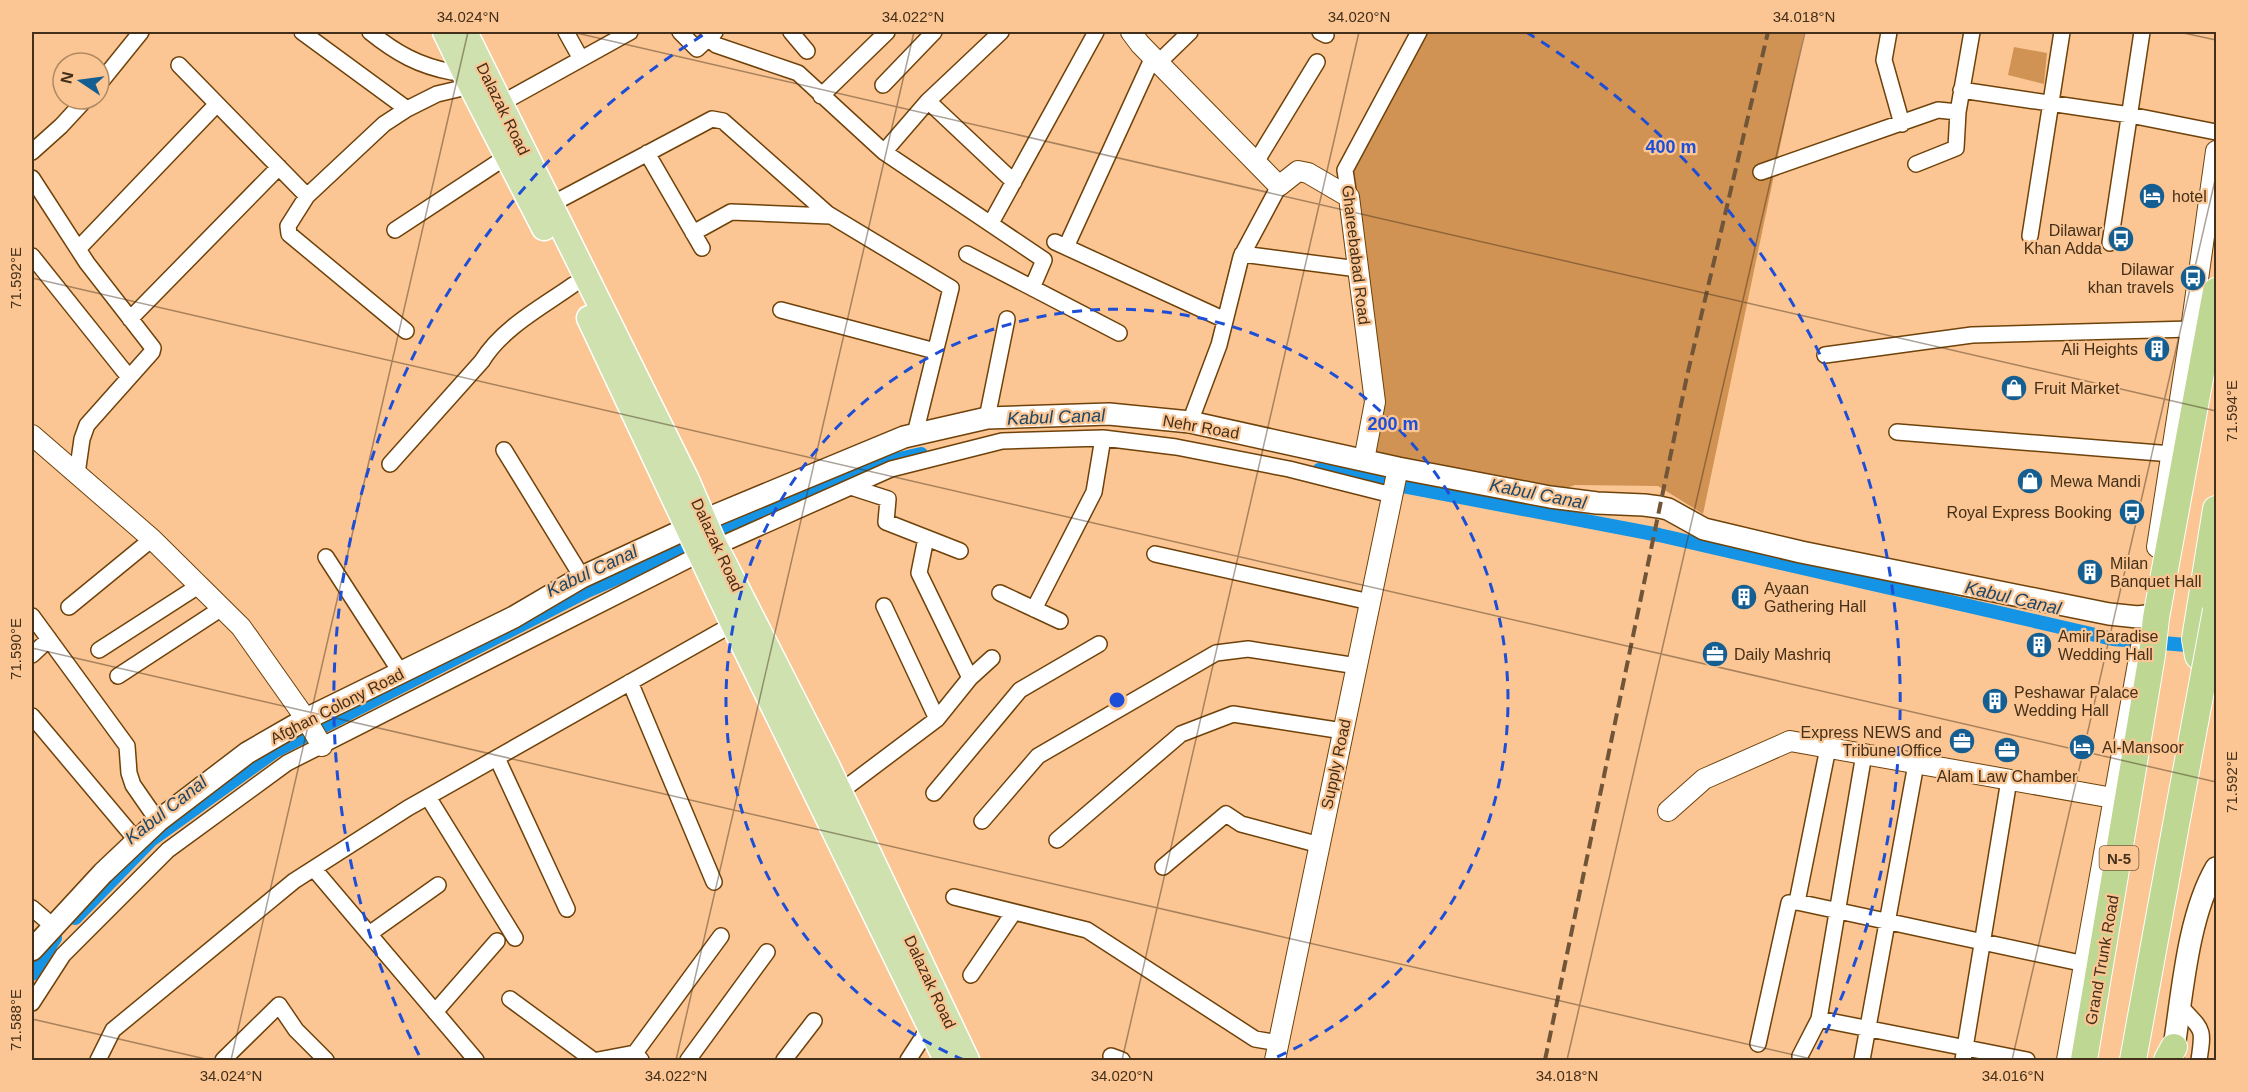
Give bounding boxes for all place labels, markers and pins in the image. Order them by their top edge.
hotel icon: hotel [2137,181,2167,211]
place label: hotel [2172,188,2207,205]
place label: Dilawar Khan Adda [2024,222,2103,257]
bus stop icon: Dilawar Khan Adda [2106,224,2136,254]
place label: Dilawar khan travels [2088,261,2175,296]
bus stop icon: Dilawar khan travels [2178,263,2208,293]
building icon: Ali Heights [2142,334,2172,364]
place label: Ali Heights [2062,341,2138,358]
shop icon: Fruit Market [1999,373,2029,403]
place label: Fruit Market [2034,380,2120,397]
shop icon: Mewa Mandi [2015,466,2045,496]
place label: Mewa Mandi [2050,473,2141,490]
bus stop icon: Royal Express Booking [2117,497,2147,527]
place label: Royal Express Booking [1947,504,2112,521]
place label: Milan Banquet Hall [2110,555,2202,590]
building icon: Milan Banquet Hall [2075,557,2105,587]
place label: Ayaan Gathering Hall [1764,580,1866,615]
building icon: Ayaan Gathering Hall [1729,582,1759,612]
place label: Amir Paradise Wedding Hall [2058,628,2159,663]
building icon: Amir Paradise Wedding Hall [2024,630,2054,660]
office icon: Daily Mashriq [1700,639,1730,669]
place label: Daily Mashriq [1734,646,1831,663]
place label: Peshawar Palace Wedding Hall [2014,684,2139,719]
building icon: Peshawar Palace Wedding Hall [1980,686,2010,716]
centre of rings [1107,690,1127,710]
place label: Express NEWS and Tribune Office [1801,724,1942,759]
office icon: Express NEWS and Tribune Office [1947,726,1977,756]
hotel icon: Al-Mansoor [2067,732,2097,762]
office icon: Alam Law Chamber [1992,735,2022,765]
place label: Al-Mansoor [2102,739,2184,756]
place label: Alam Law Chamber [1937,768,2078,785]

